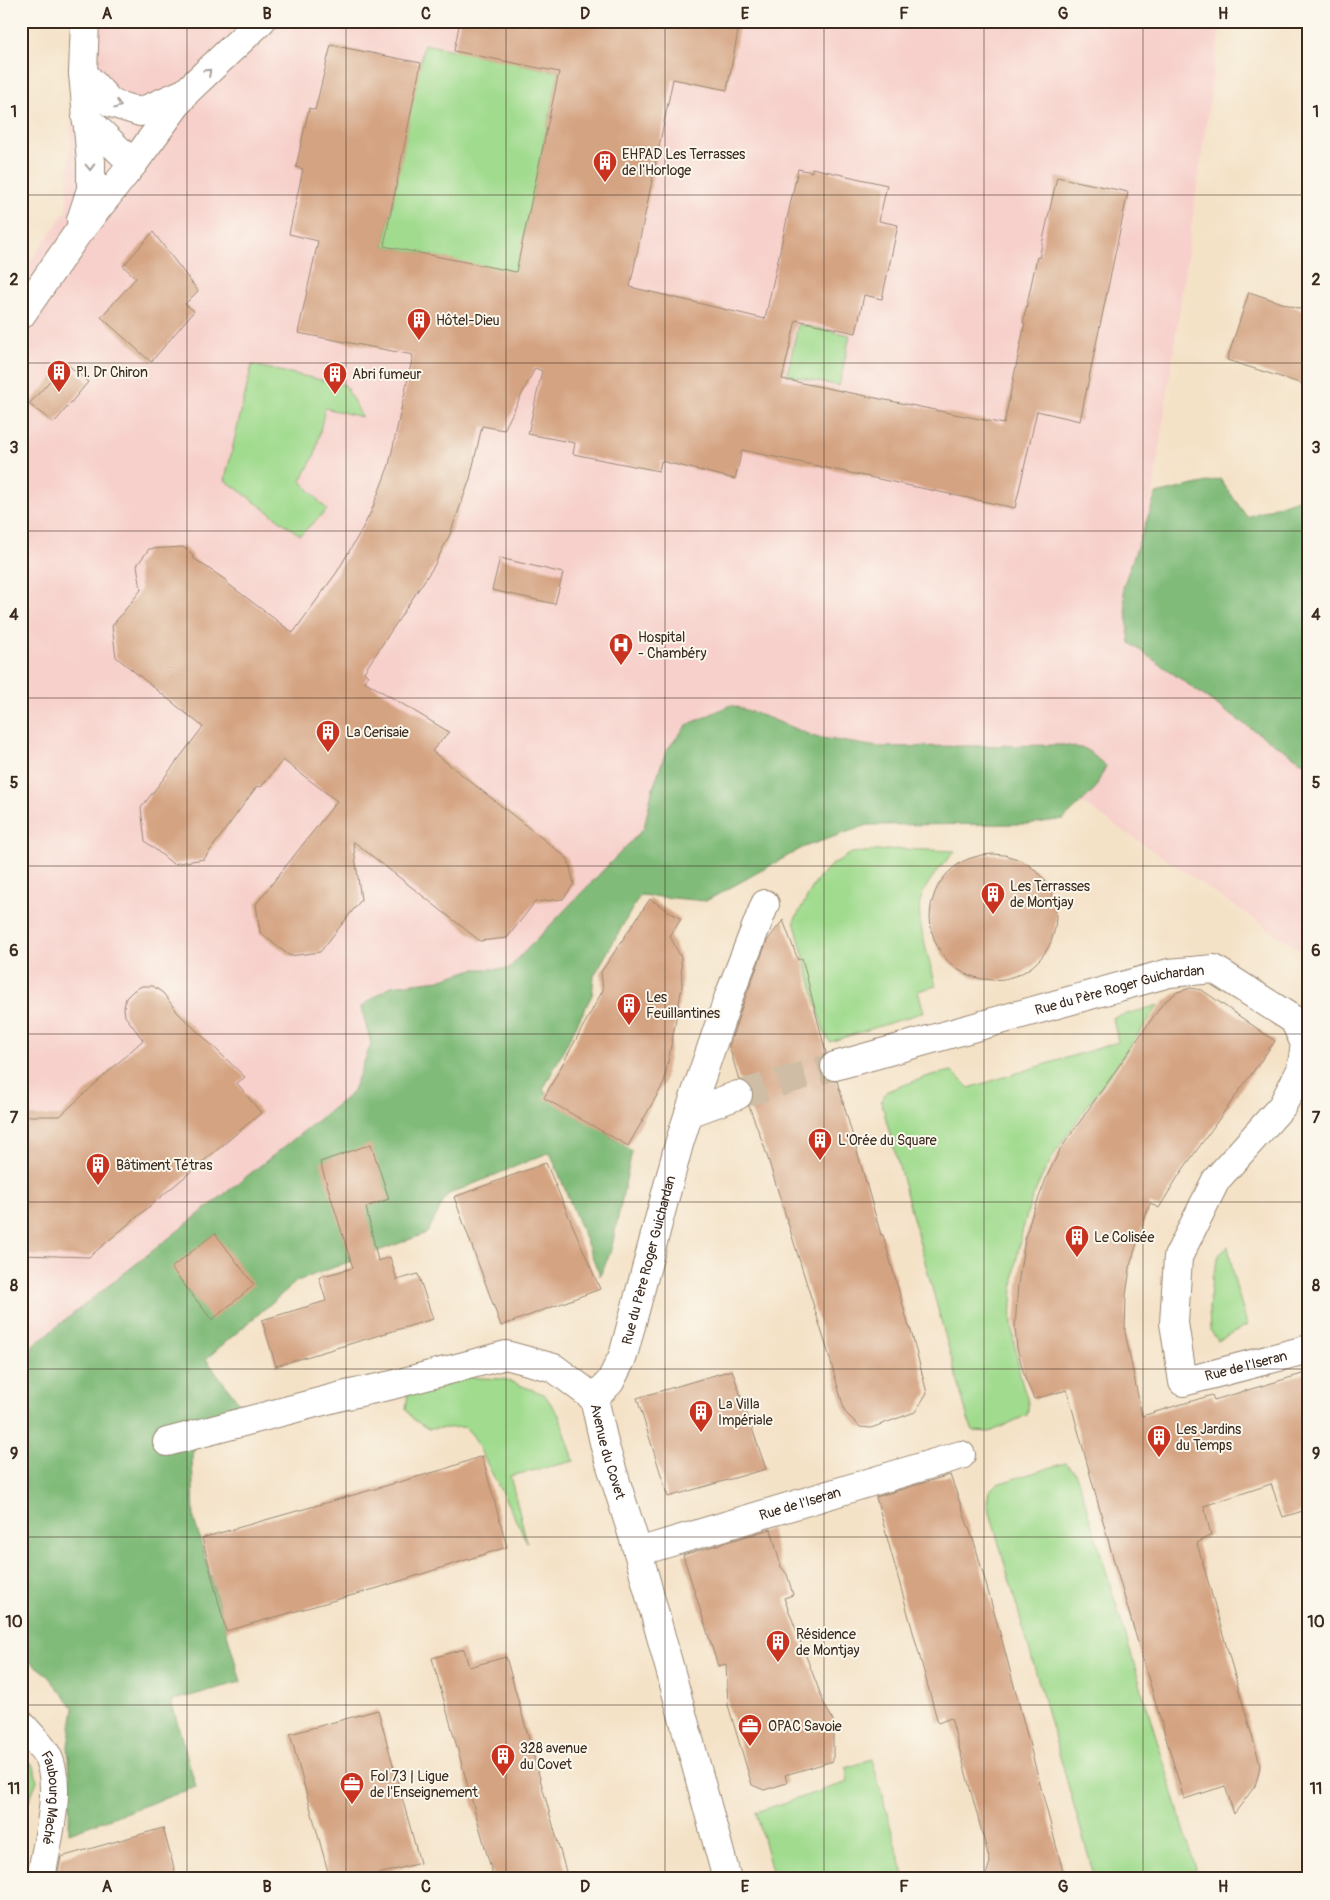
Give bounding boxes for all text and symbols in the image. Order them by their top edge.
text: A [102,4,113,24]
text: B [262,4,272,24]
text: C [421,4,431,24]
text: D [580,4,590,24]
text: E [741,4,750,24]
text: F [899,4,909,24]
text: G [1058,4,1069,24]
text: H [1218,4,1228,24]
one-way arrow [202,69,211,78]
one-way arrow [113,99,122,109]
text: 1 [11,102,17,122]
text: 1 [1313,102,1319,122]
place label: EHPAD Les Terrasses de l'Horloge [622,146,746,179]
building icon: EHPAD Les Terrasses de l'Horloge [592,149,618,183]
one-way arrow [85,163,96,171]
text: 2 [10,270,19,290]
text: 2 [1312,270,1321,290]
building icon: Hôtel-Dieu [406,307,432,341]
place label: Hôtel-Dieu [436,312,500,329]
building icon: Pl. Dr Chiron [46,359,72,393]
building icon: Abri fumeur [322,361,348,395]
place label: Pl. Dr Chiron [76,364,148,381]
place label: Abri fumeur [352,366,422,383]
text: 3 [10,438,19,458]
text: 3 [1312,438,1321,458]
text: 4 [9,605,19,625]
text: 4 [1311,605,1321,625]
place label: Hospital - Chambéry [638,629,706,662]
hospital icon: Hospital - Chambéry [608,632,634,666]
building icon: La Cerisaie [315,719,341,753]
place label: La Cerisaie [346,724,409,741]
text: 5 [10,773,19,793]
text: 5 [1312,773,1321,793]
place label: Les Terrasses de Montjay [1010,878,1091,911]
building icon: Les Terrasses de Montjay [980,881,1006,915]
text: 6 [9,941,19,961]
text: 6 [1311,941,1321,961]
street label: Rue du Père Roger Guichardan [1033,961,1205,1018]
place label: Les Feuillantines [646,989,721,1022]
building icon: Les Feuillantines [616,992,642,1026]
text: 7 [10,1108,19,1128]
text: 7 [1312,1108,1321,1128]
building icon: L'Orée du Square [807,1127,833,1161]
place label: L'Orée du Square [838,1132,937,1149]
building icon: Bâtiment Tétras [85,1152,111,1186]
place label: Bâtiment Tétras [116,1157,213,1174]
street label: Rue du Père Roger Guichardan [618,1174,679,1346]
building icon: Le Colisée [1064,1224,1090,1258]
place label: Le Colisée [1094,1229,1155,1246]
text: 8 [10,1276,18,1296]
text: 8 [1312,1276,1320,1296]
street label: Rue de l'Iseran [1203,1347,1289,1384]
place label: La Villa Impériale [718,1396,773,1429]
building icon: La Villa Impériale [688,1399,714,1433]
street label: Avenue du Covet [587,1402,629,1501]
place label: Les Jardins du Temps [1176,1421,1242,1454]
building icon: Les Jardins du Temps [1146,1424,1172,1458]
text: 9 [10,1444,18,1464]
text: 9 [1312,1444,1320,1464]
street label: Rue de l'Iseran [757,1483,843,1524]
text: 10 [5,1612,23,1632]
text: 10 [1307,1612,1325,1632]
place label: Résidence de Montjay [796,1626,860,1659]
building icon: Résidence de Montjay [765,1629,791,1663]
office icon: OPAC Savoie [737,1713,763,1747]
place label: OPAC Savoie [768,1718,842,1735]
place label: 328 avenue du Covet [520,1740,587,1773]
building icon: 328 avenue du Covet [490,1743,516,1777]
street label: Faubourg Maché [38,1747,63,1846]
place label: Fol 73 | Ligue de l'Enseignement [370,1768,478,1801]
office icon: Fol 73 | Ligue de l'Enseignement [339,1771,365,1805]
text: 11 [8,1779,20,1799]
text: 11 [1310,1779,1322,1799]
text: A [102,1877,113,1897]
text: B [262,1877,272,1897]
text: C [421,1877,431,1897]
text: D [580,1877,590,1897]
text: E [741,1877,750,1897]
text: F [899,1877,909,1897]
text: G [1058,1877,1069,1897]
text: H [1218,1877,1228,1897]

